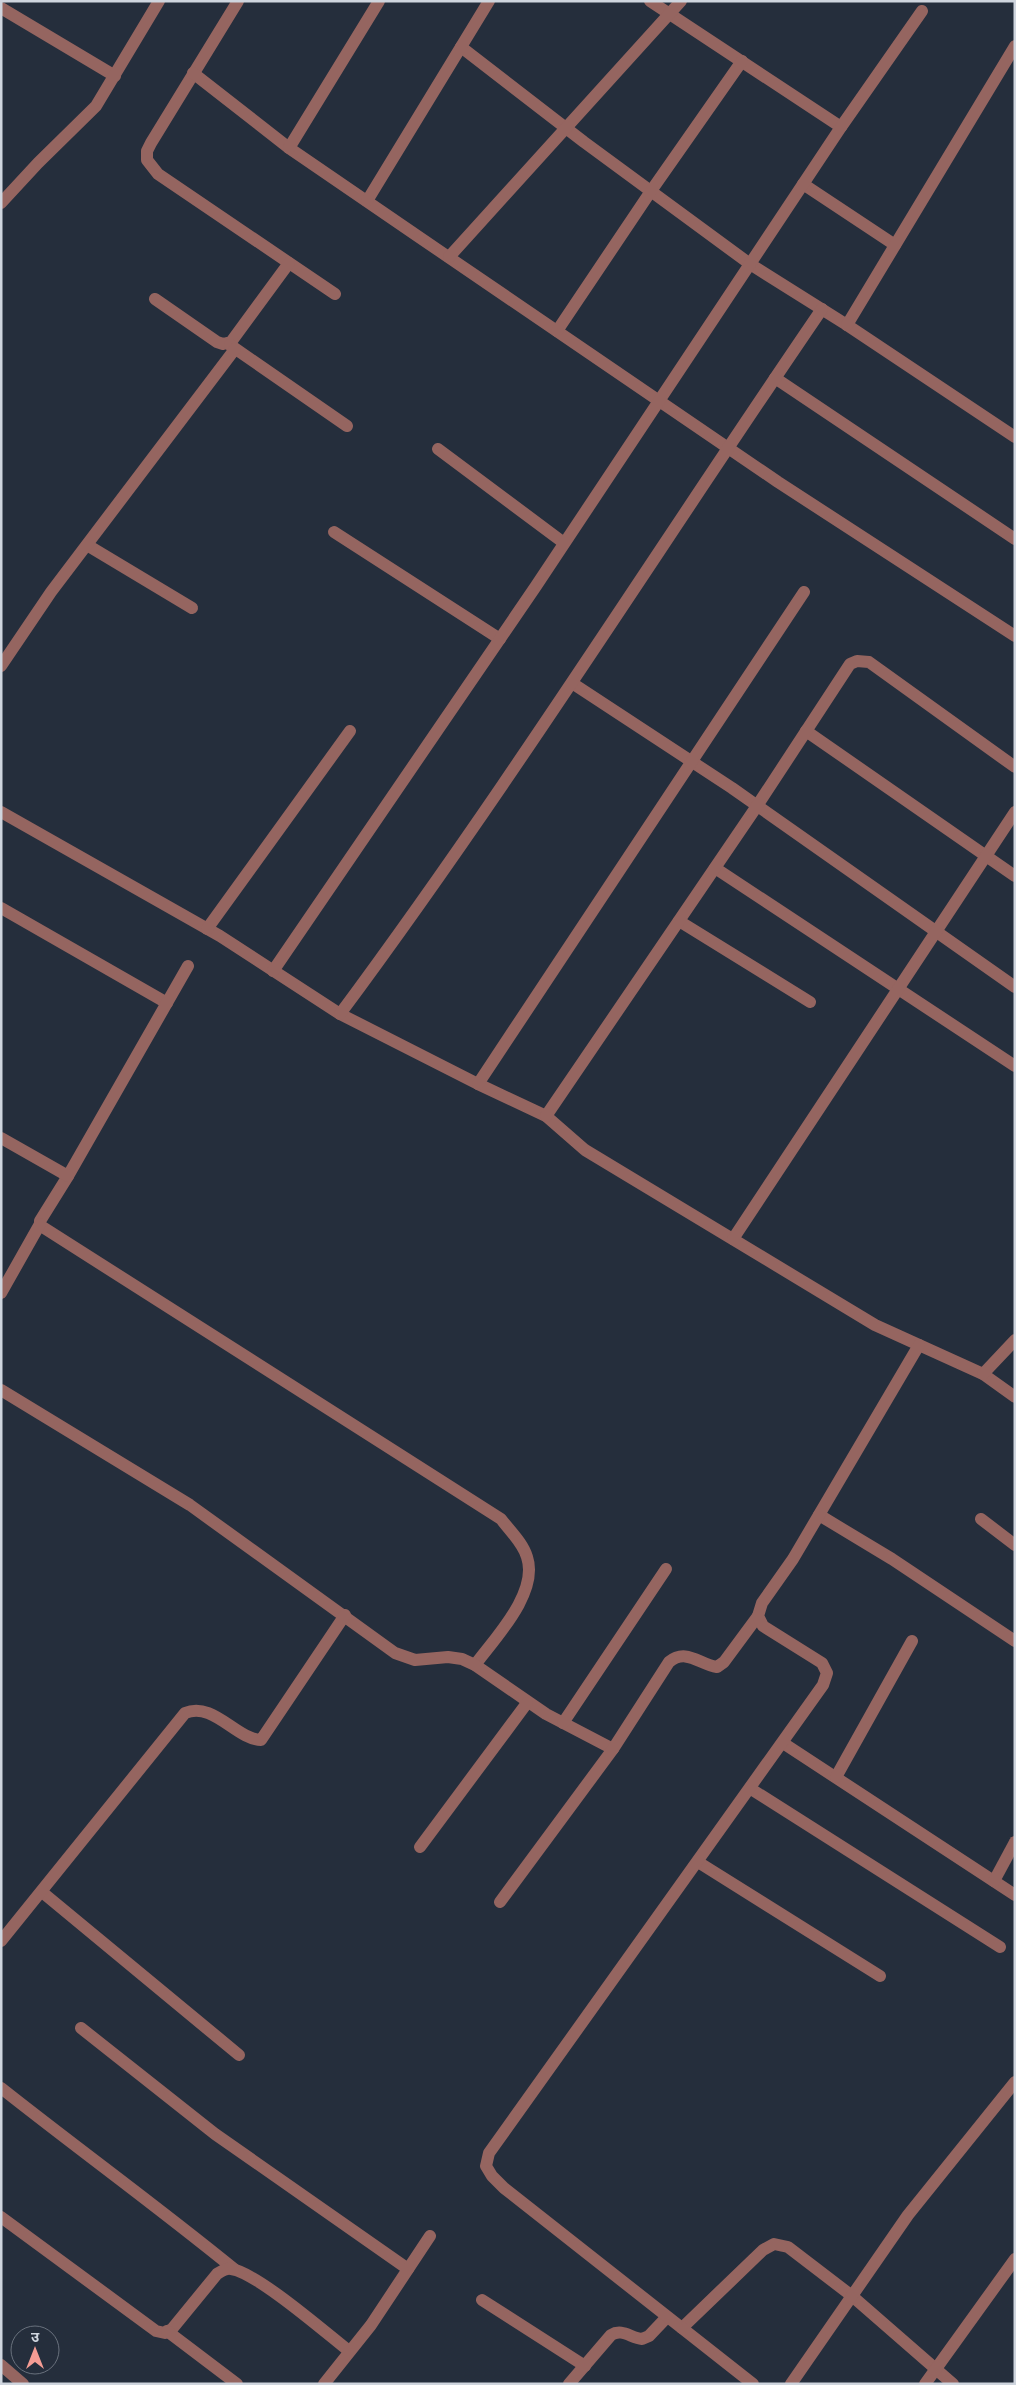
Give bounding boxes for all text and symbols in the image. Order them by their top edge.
north arrow [10,2325,60,2375]
text: उ [31,2328,40,2346]

